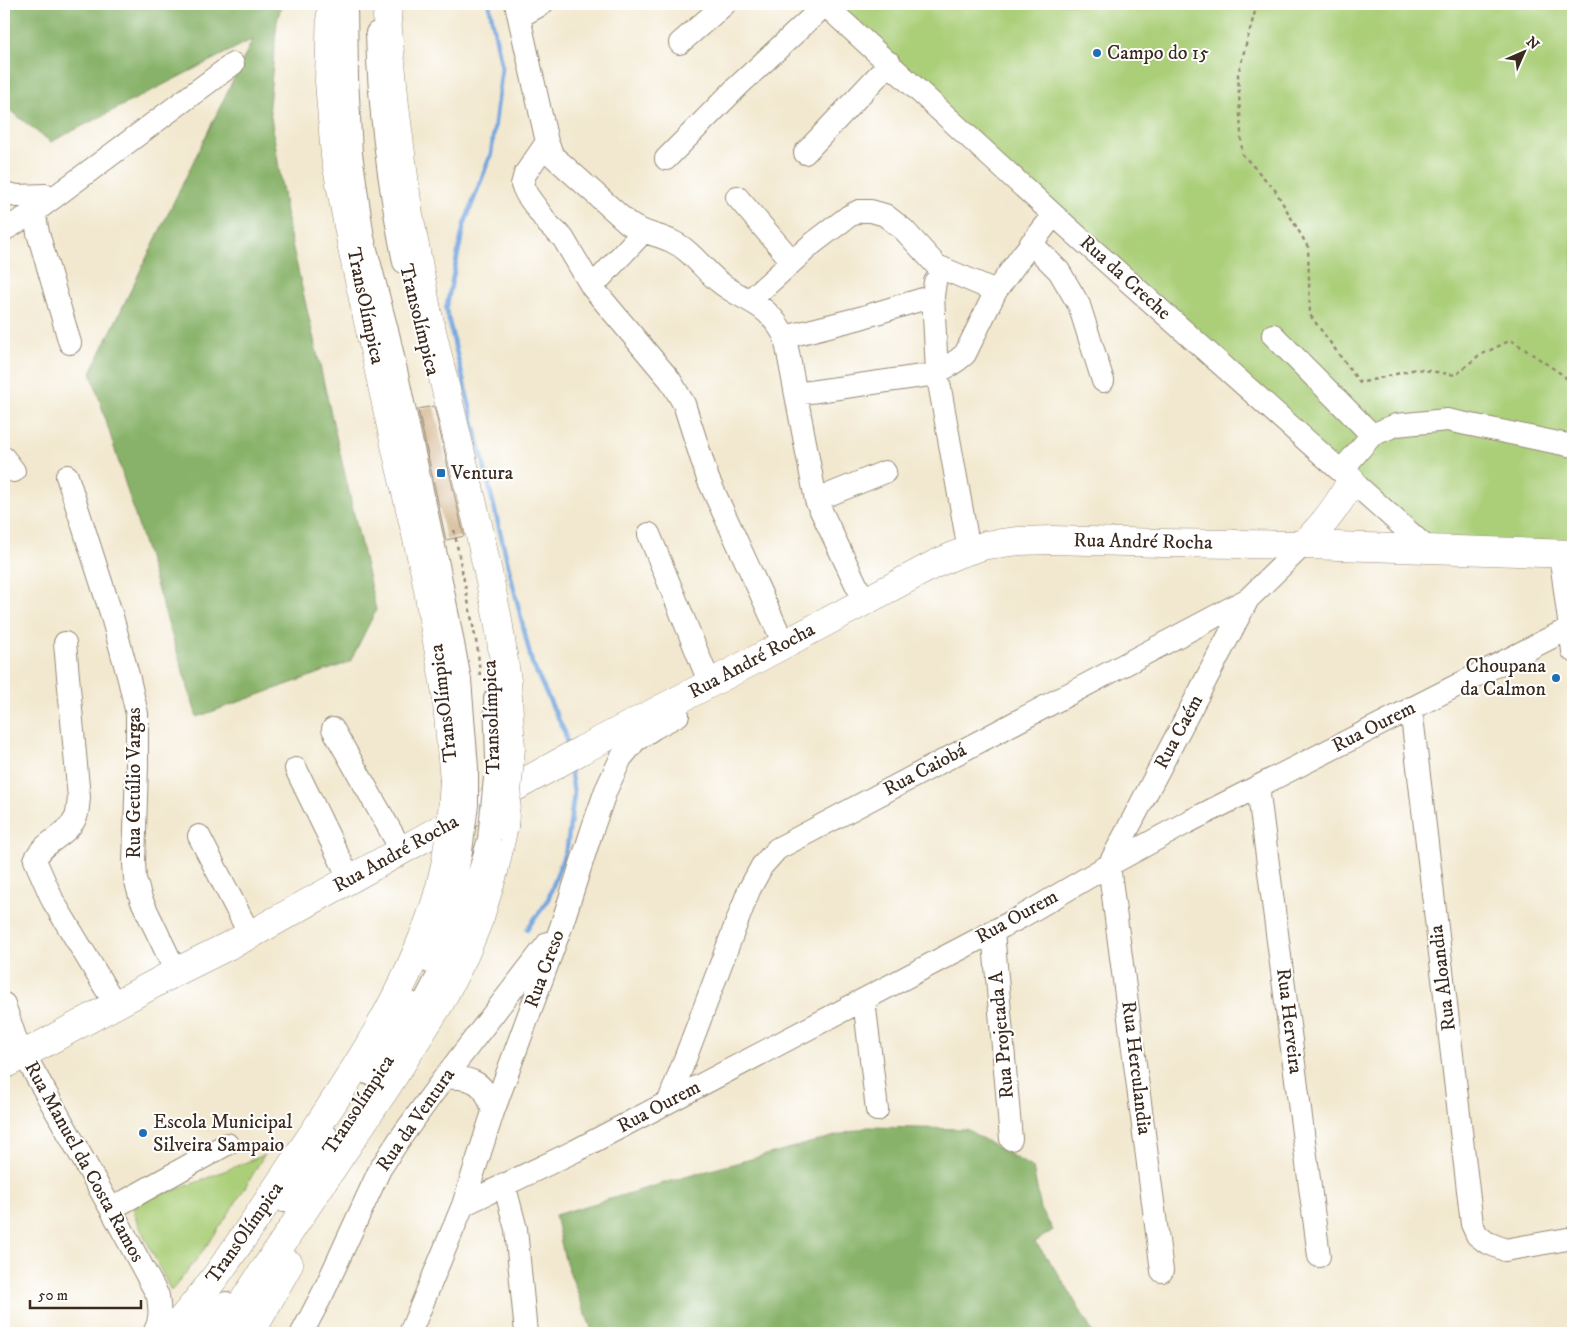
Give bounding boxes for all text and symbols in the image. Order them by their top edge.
north arrow [1500,28,1550,78]
text: N [1522,33,1543,54]
place label: Campo do 15 [1107,41,1209,66]
marker: Campo do 15 [1091,47,1103,59]
street label: Rua da Creche [1074,230,1176,326]
street label: TransOlímpica [340,245,390,367]
street label: Transolímpica [393,262,445,379]
place label: Ventura [450,461,514,486]
marker: Ventura [435,467,447,479]
street label: Rua André Rocha [1073,528,1213,556]
street label: Rua André Rocha [685,617,820,705]
street label: TransOlímpica [424,642,464,763]
place label: Choupana da Calmon [1460,654,1547,702]
street label: Transolímpica [477,659,506,775]
marker: Choupana da Calmon [1550,672,1562,684]
street label: Rua Caém [1149,690,1209,774]
street label: Rua Ourem [1328,695,1420,759]
street label: Rua Getúlio Vargas [122,707,147,859]
street label: Rua Caiobá [879,738,971,802]
street label: Rua André Rocha [329,809,463,899]
street label: Rua Ourem [971,884,1063,950]
street label: Rua Aloandia [1424,923,1462,1032]
street label: Rua Creso [519,927,571,1011]
street label: Rua Herveira [1270,967,1308,1076]
street label: Rua Projetada A [984,970,1020,1100]
street label: Rua Herculandia [1115,1000,1157,1137]
street label: Transolímpica [317,1050,401,1160]
street label: Rua Manuel da Costa Ramos [18,1057,150,1267]
street label: Rua da Ventura [371,1063,461,1177]
street label: Rua Ourem [613,1075,705,1139]
place label: Escola Municipal Silveira Sampaio [153,1110,292,1158]
marker: Escola Municipal Silveira Sampaio [137,1127,149,1139]
street label: TransOlímpica [201,1177,290,1289]
scale bar [30,1277,141,1309]
text: 50 m [38,1286,68,1305]

